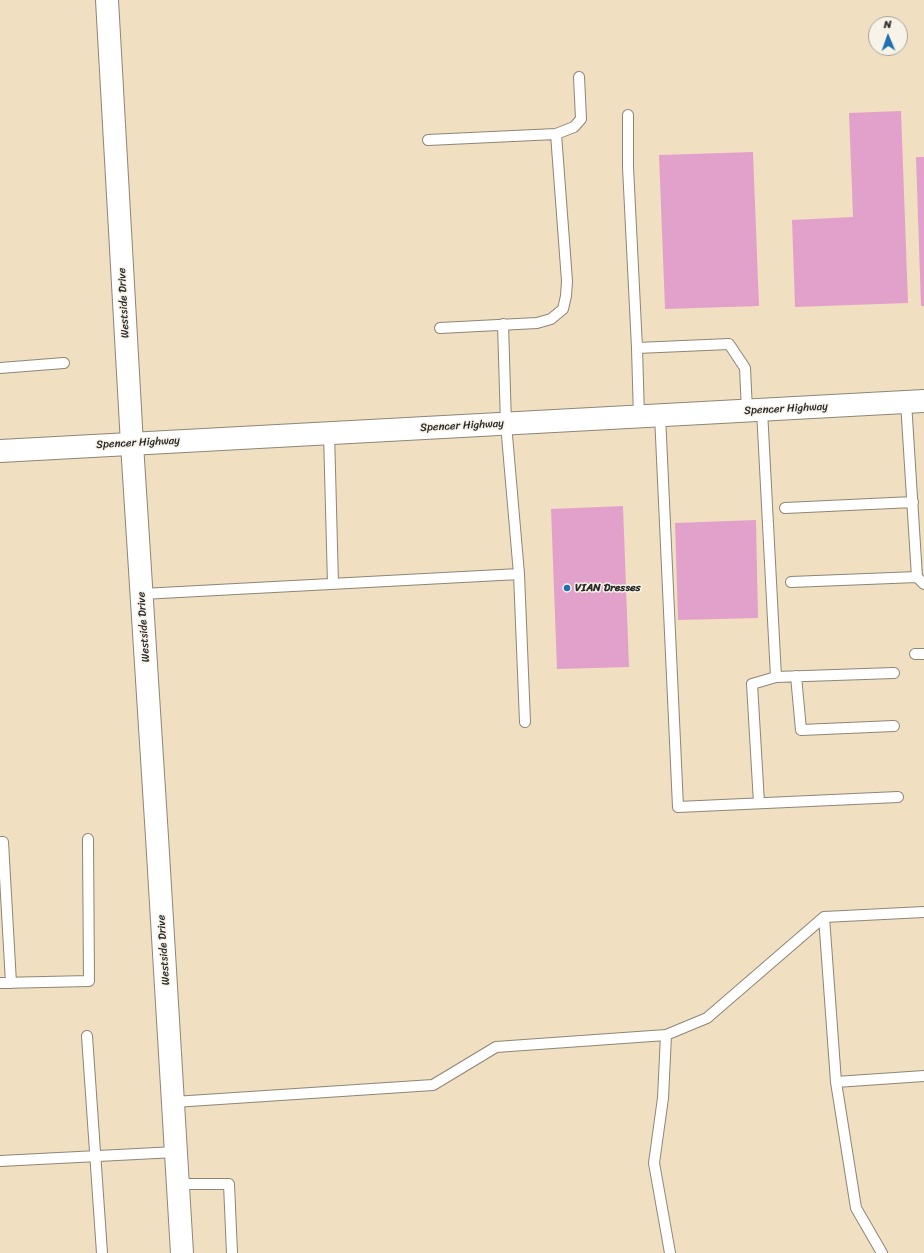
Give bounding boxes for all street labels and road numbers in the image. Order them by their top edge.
street label: Westside Drive [116,268,132,338]
street label: Spencer Highway [744,400,828,418]
street label: Spencer Highway [420,417,504,435]
street label: Spencer Highway [96,434,180,452]
street label: Westside Drive [135,591,153,663]
street label: Westside Drive [155,914,173,986]

